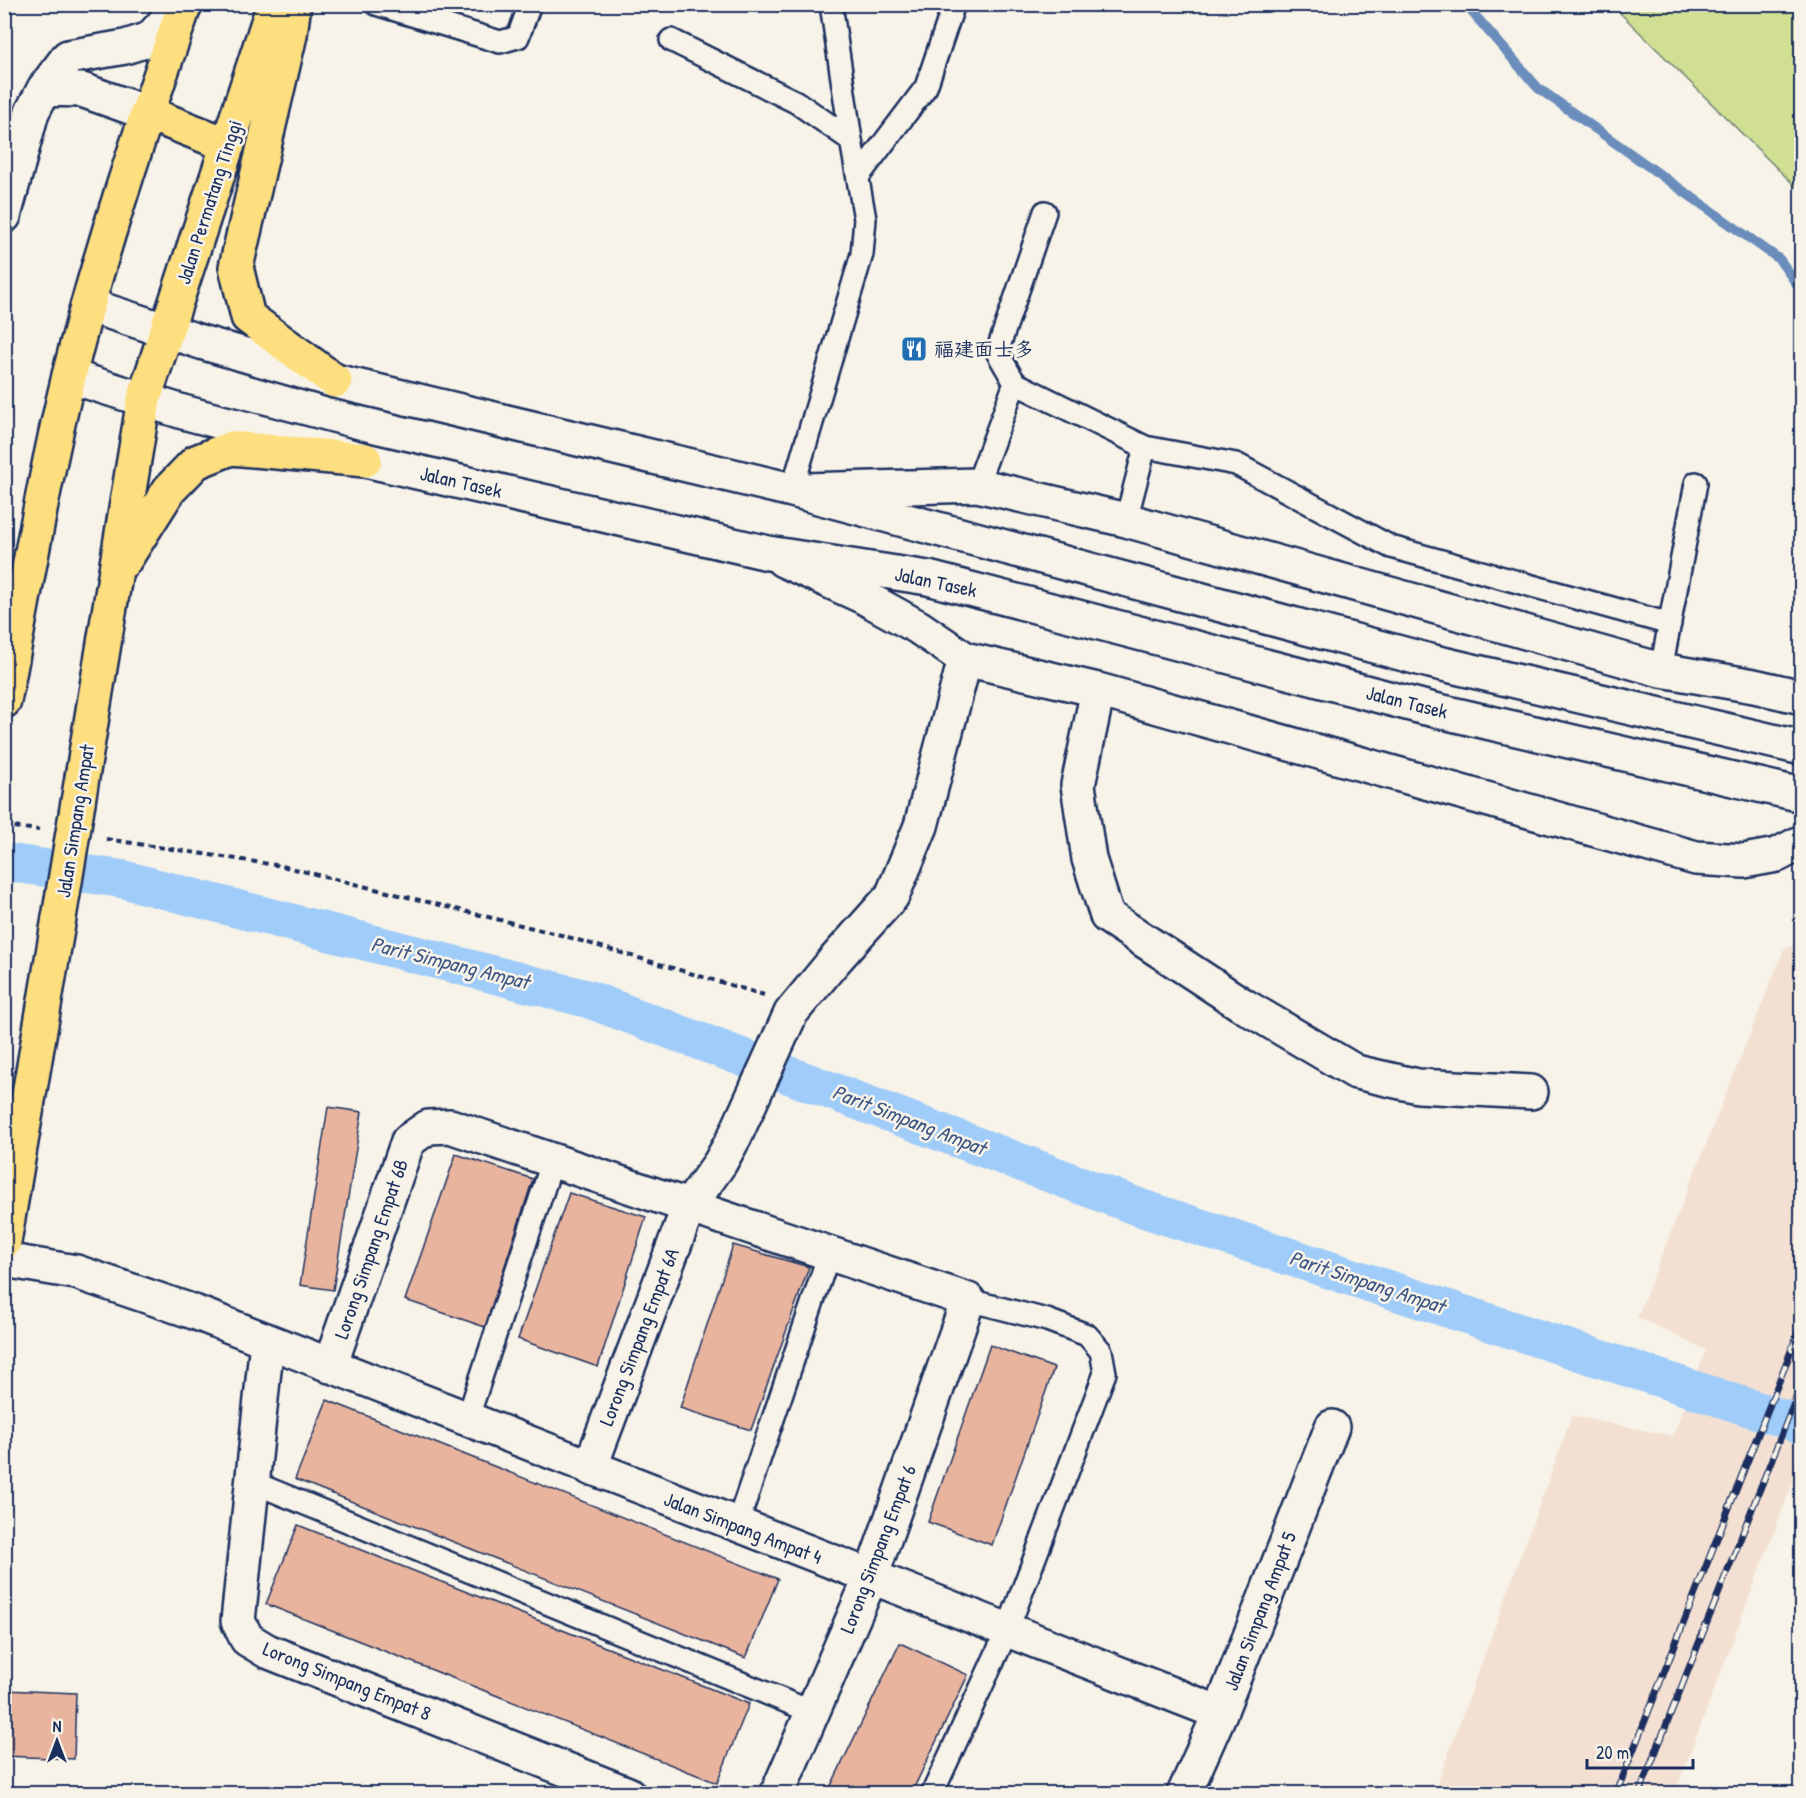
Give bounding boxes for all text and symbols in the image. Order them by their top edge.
street label: Jalan Permatang Tinggi [169,116,248,287]
restaurant icon: 福建面士多 [899,334,929,364]
place label: 福建面士多 [934,335,1034,362]
street label: Jalan Tasek [418,459,505,504]
street label: Jalan Tasek [893,560,980,603]
street label: Jalan Tasek [1363,678,1451,725]
street label: Jalan Simpang Ampat [49,741,100,900]
water label: Parit Simpang Ampat [368,929,535,997]
water label: Parit Simpang Ampat [829,1077,992,1163]
street label: Lorong Simpang Empat 6B [327,1155,414,1342]
water label: Parit Simpang Ampat [1286,1243,1451,1321]
street label: Lorong Simpang Empat 6A [592,1244,685,1429]
street label: Lorong Simpang Empat 6 [833,1461,922,1637]
street label: Jalan Simpang Ampat 4 [660,1485,826,1570]
street label: Jalan Simpang Ampat 5 [1217,1527,1302,1694]
street label: Lorong Simpang Empat 8 [259,1634,435,1727]
north arrow [27,1711,87,1771]
text: N [53,1715,62,1737]
scale bar [1587,1732,1694,1770]
text: 20 m [1596,1740,1629,1765]

